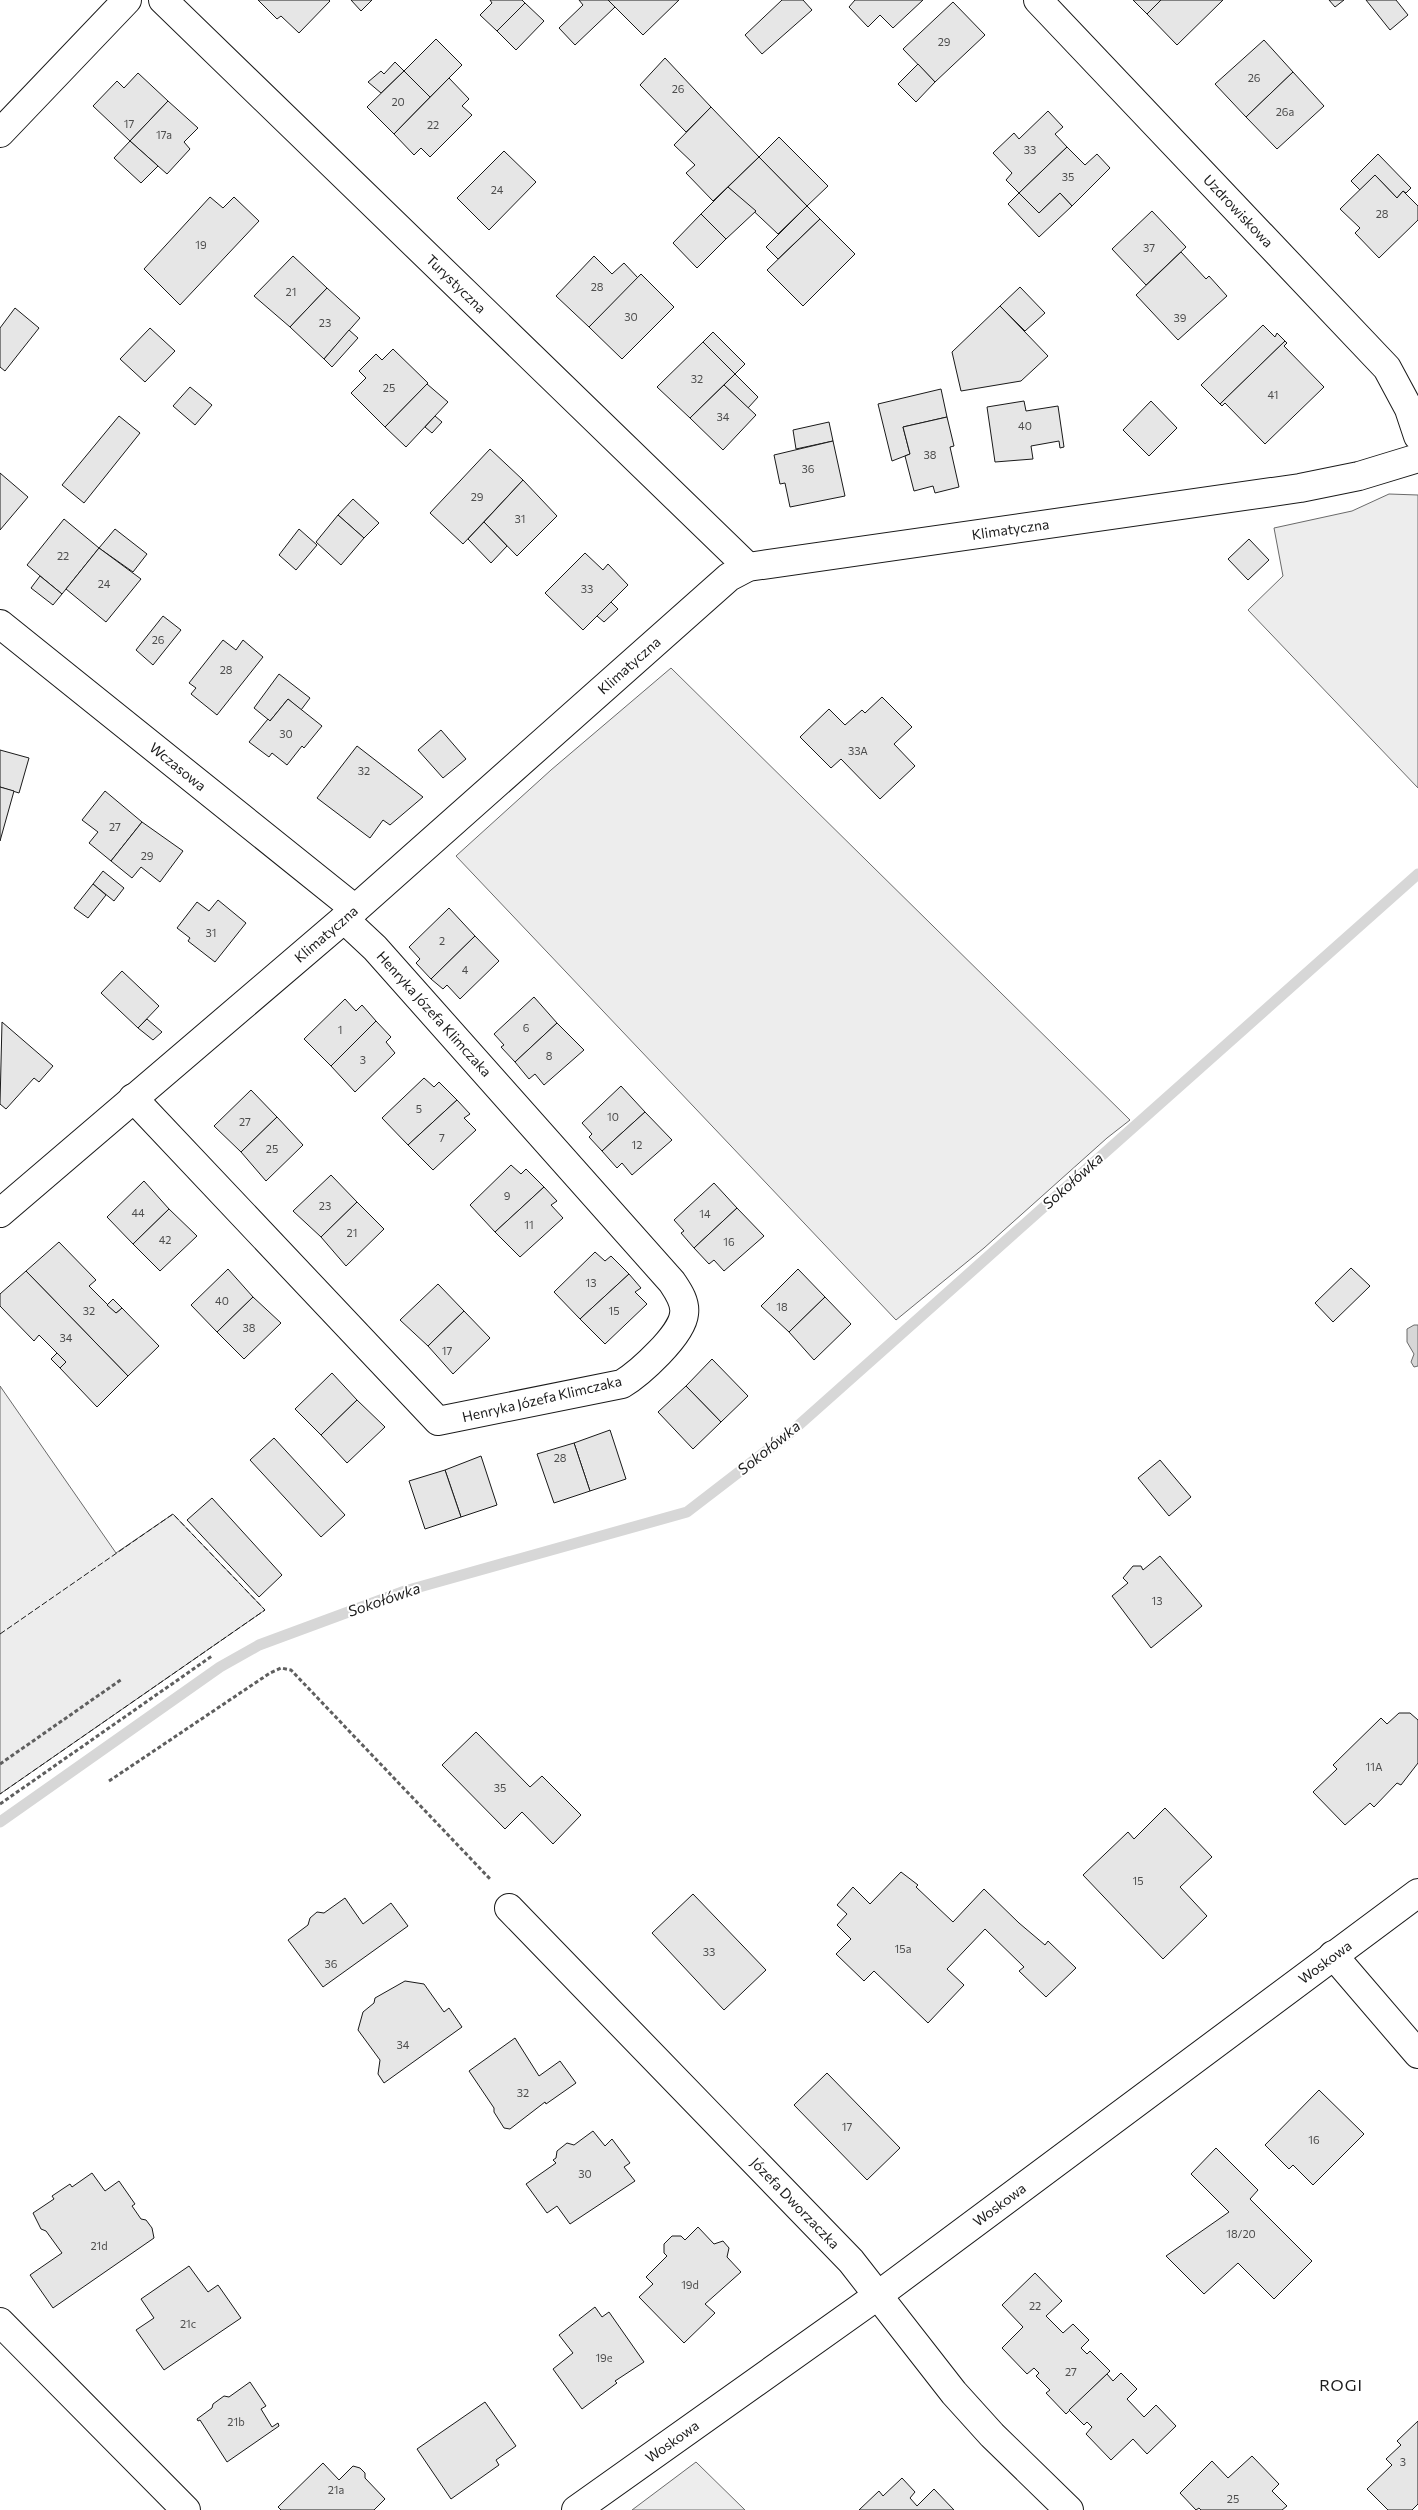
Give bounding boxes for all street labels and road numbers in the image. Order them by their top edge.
street label: Uzdrowiskowa [1200,171,1277,251]
street label: Turystyczna [423,251,490,316]
street label: Klimatyczna [970,515,1050,543]
street label: Klimatyczna [594,633,664,698]
street label: Wczasowa [146,739,210,794]
street label: Klimatyczna [291,902,361,966]
street label: Henryka Józefa Klimczaka [373,947,495,1080]
street label: Henryka Józefa Klimczaka [460,1372,623,1425]
street label: Woskowa [1295,1937,1355,1987]
street label: Józefa Dworzaczka [747,2154,843,2252]
street label: Woskowa [969,2179,1029,2230]
street label: Woskowa [642,2416,702,2466]

